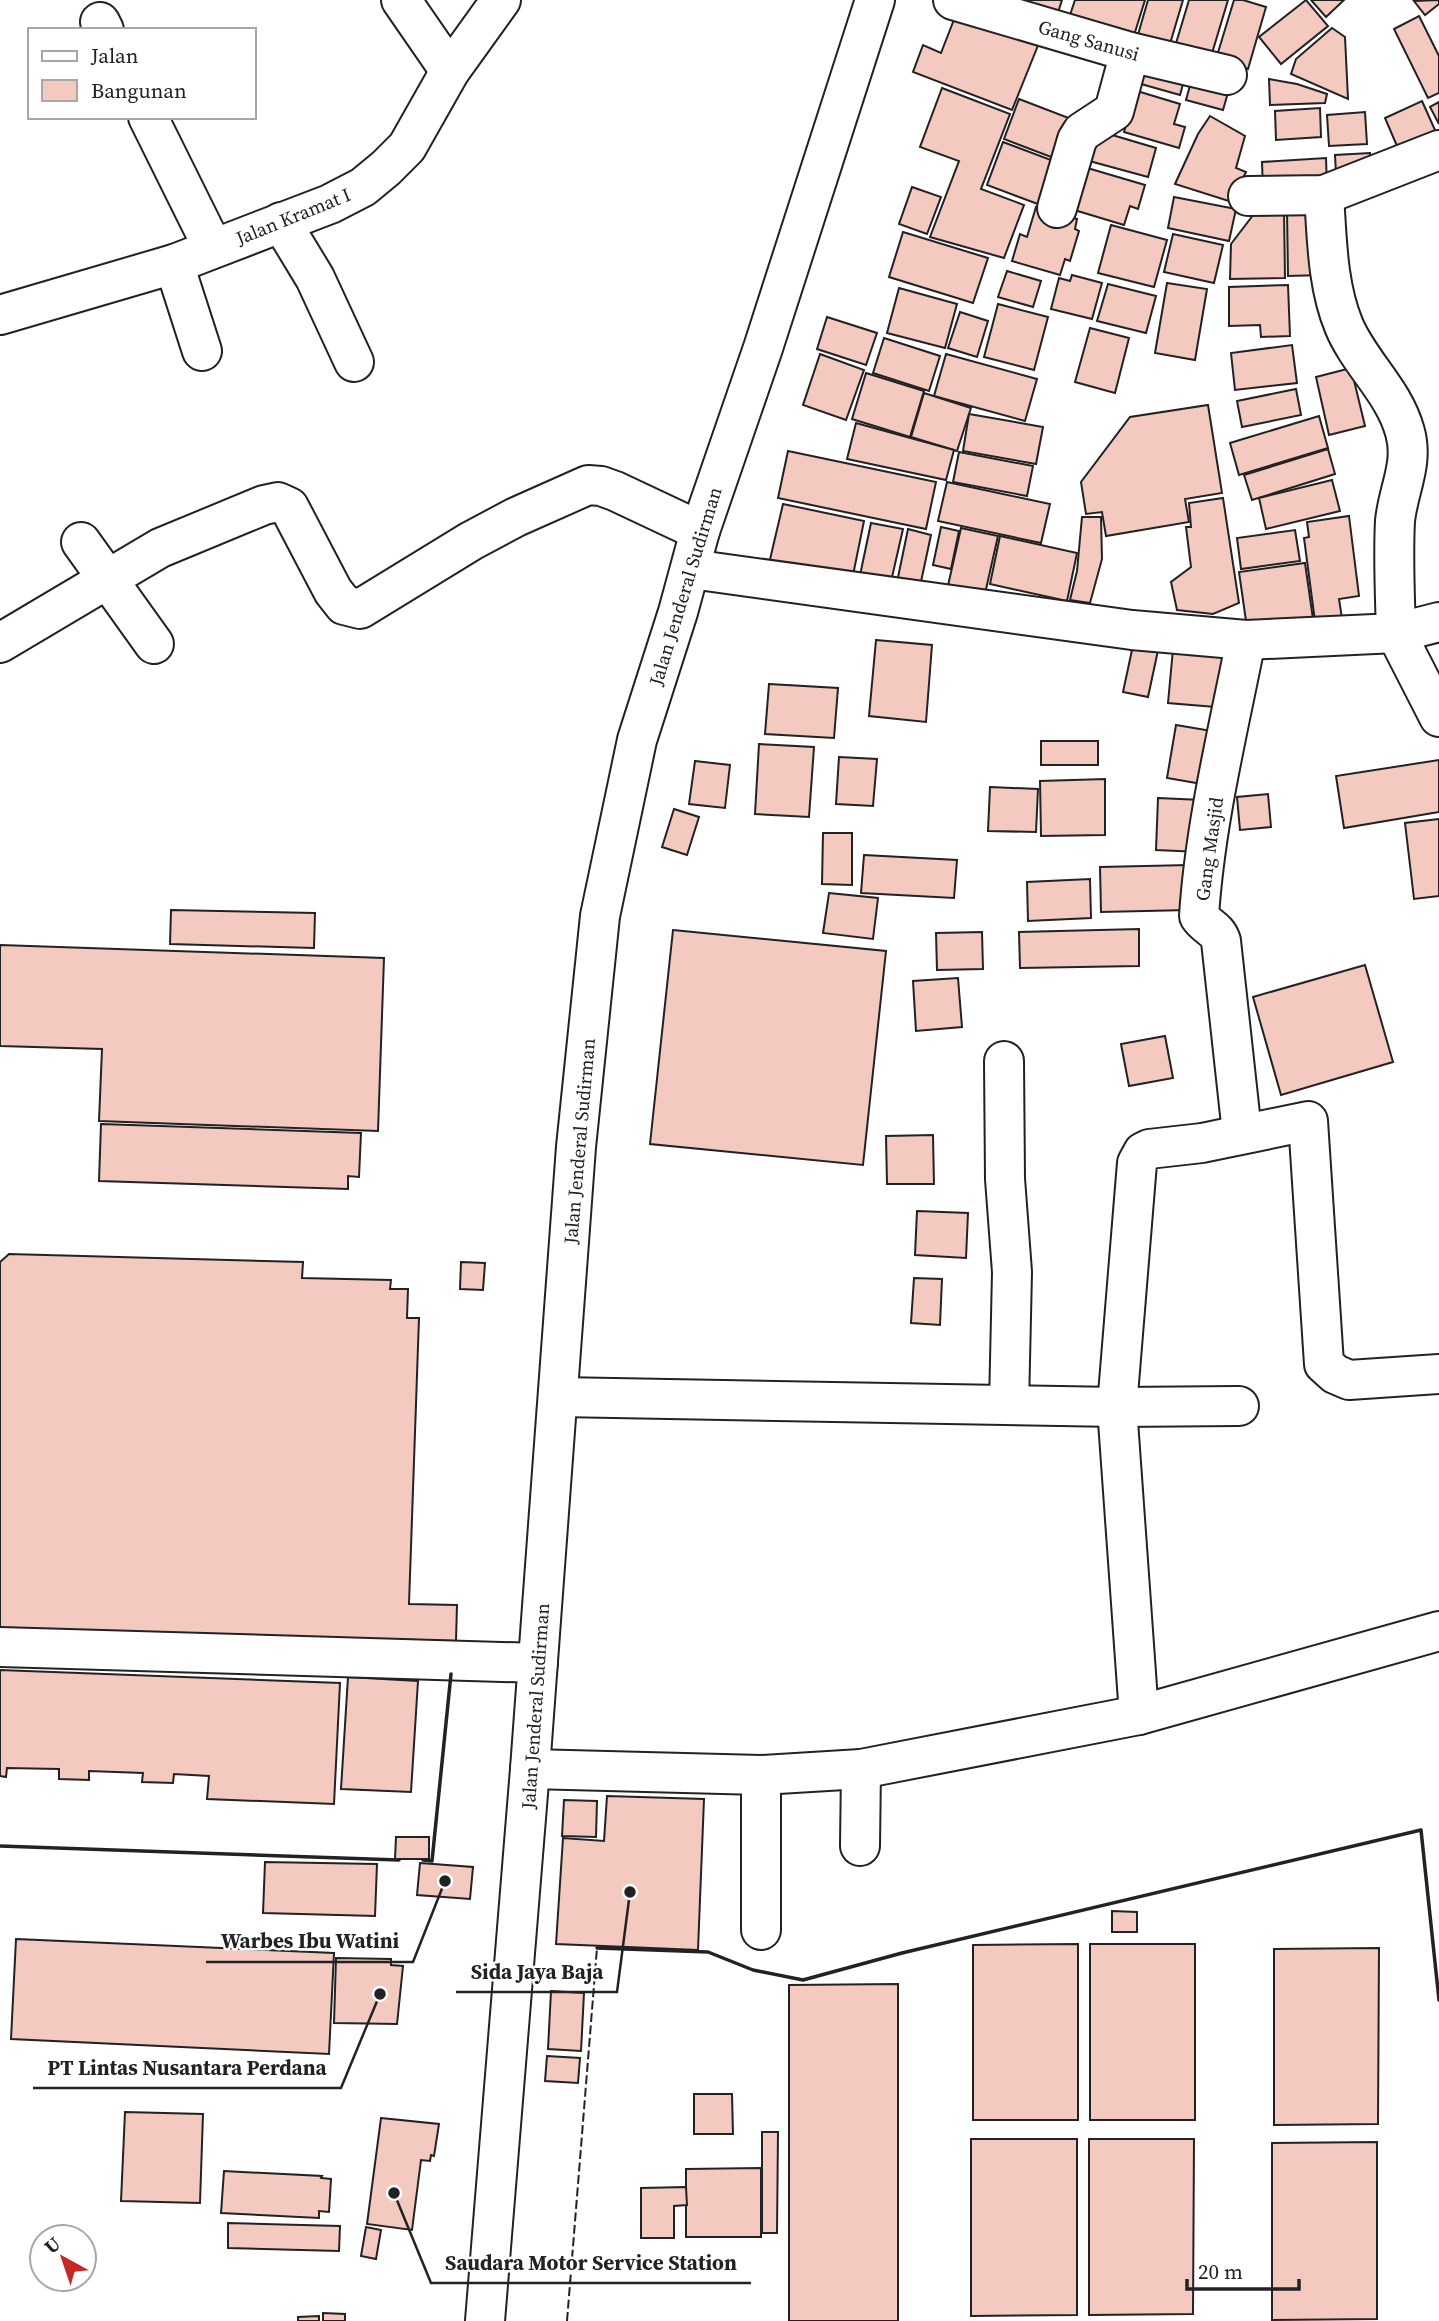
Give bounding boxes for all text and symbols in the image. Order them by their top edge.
street label: Gang Sanusi [1035,13,1143,67]
legend [28,28,256,119]
text: Jalan [90,41,139,70]
text: Bangunan [91,76,187,105]
street label: Jalan Kramat I [231,181,354,251]
street label: Jalan Jenderal Sudirman [642,484,728,689]
street label: Gang Masjid [1189,795,1229,903]
street label: Jalan Jenderal Sudirman [557,1037,601,1246]
street label: Jalan Jenderal Sudirman [515,1602,555,1811]
callout: Warbes Ibu Watini [206,1920,413,1962]
text: Warbes Ibu Watini [221,1926,400,1955]
callout: Sida Jaya Baja [456,1950,617,1992]
text: Sida Jaya Baja [471,1957,604,1986]
callout: PT Lintas Nusantara Perdana [33,2046,341,2088]
text: PT Lintas Nusantara Perdana [47,2053,328,2082]
north arrow [28,2223,98,2293]
text: U [38,2230,66,2259]
callout: Saudara Motor Service Station [431,2241,751,2283]
text: Saudara Motor Service Station [445,2248,737,2277]
scale bar [1187,2248,1299,2292]
text: 20 m [1198,2257,1243,2286]

